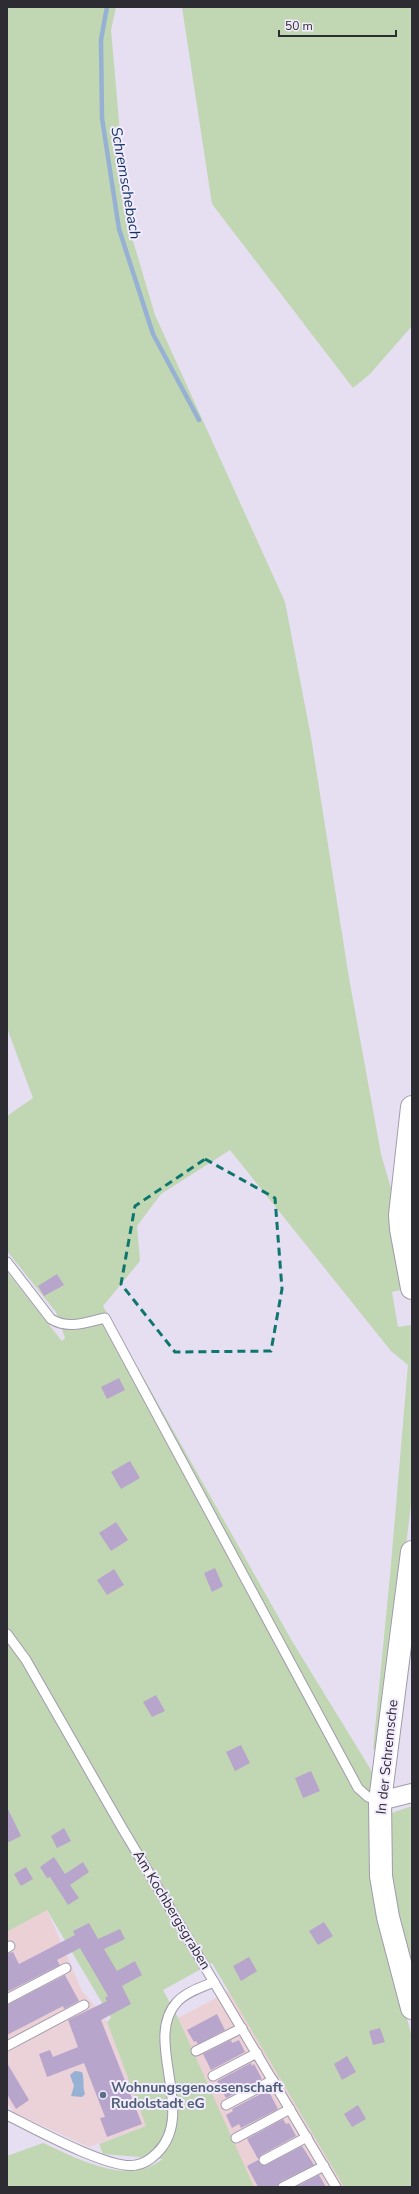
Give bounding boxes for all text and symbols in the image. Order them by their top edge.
scale bar [279,12,396,38]
text: 50 m [285,18,313,34]
water label: Schremschebach [106,125,146,241]
street label: In der Schremsche [372,1699,402,1815]
street label: Am Kochbergsgraben [129,1847,215,1973]
place label: Wohnungsgenossenschaft Rudolstadt eG [111,2078,283,2113]
marker: Wohnungsgenossenschaft Rudolstadt eG [98,2090,108,2100]

